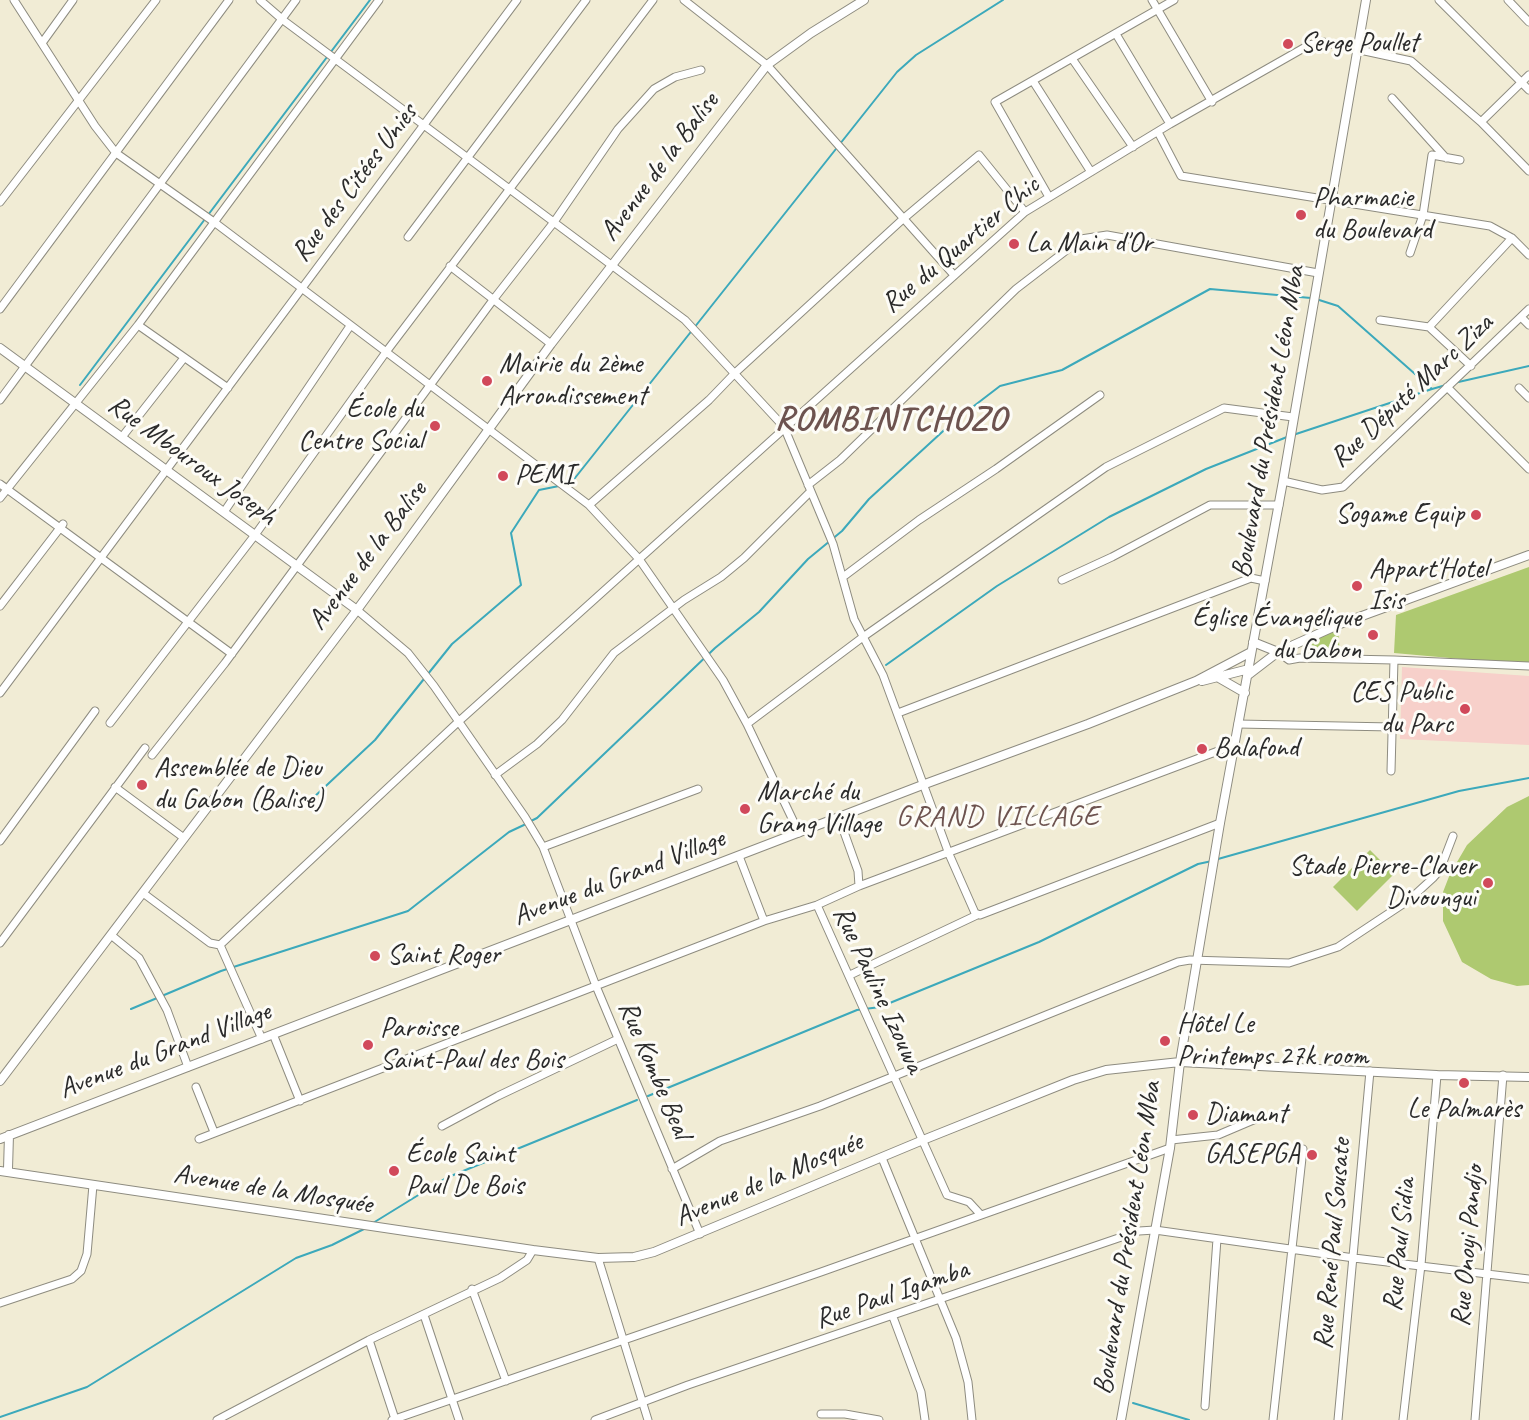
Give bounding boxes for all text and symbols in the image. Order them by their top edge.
place label: Serge Poullet [1300,27,1418,61]
marker: Serge Poullet [1281,37,1295,51]
street label: Avenue de la Balise [593,86,727,248]
street label: Rue des Citées Unies [285,97,425,269]
street label: Rue du Quartier Chic [875,169,1047,321]
place label: Pharmacie du Boulevard [1313,182,1432,248]
marker: Pharmacie du Boulevard [1294,208,1308,222]
place label: La Main d'Or [1026,227,1152,261]
marker: La Main d'Or [1007,237,1021,251]
street label: Boulevard du Président Léon Mba [1225,263,1313,581]
street label: Rue Député Marc Ziza [1324,307,1500,475]
place label: Mairie du 2ème Arrondissement [499,348,647,414]
marker: Mairie du 2ème Arrondissement [480,374,494,388]
street label: Rue Mbouroux Joseph [101,389,283,533]
place label: École du Centre Social [298,393,423,459]
district label: ROMBINTCHOZO [774,400,1008,440]
marker: École du Centre Social [428,419,442,433]
place label: PEMI [515,459,574,493]
marker: PEMI [496,469,510,483]
street label: Avenue de la Balise [301,475,435,637]
place label: Sogame Equip [1335,498,1464,532]
marker: Sogame Equip [1469,508,1483,522]
place label: Appart'Hotel Isis [1369,553,1488,619]
marker: Appart'Hotel Isis [1350,579,1364,593]
place label: Église Évangélique du Gabon [1192,602,1361,668]
marker: Église Évangélique du Gabon [1366,628,1380,642]
place label: CES Public du Parc [1351,676,1453,742]
marker: CES Public du Parc [1458,702,1472,716]
place label: Balafond [1214,732,1298,766]
marker: Balafond [1195,742,1209,756]
place label: Assemblée de Dieu du Gabon (Balise) [154,752,323,818]
place label: Marché du Grang Village [757,776,881,842]
marker: Assemblée de Dieu du Gabon (Balise) [135,778,149,792]
district label: GRAND VILLAGE [897,799,1099,835]
marker: Marché du Grang Village [738,802,752,816]
street label: Avenue du Grand Village [508,822,730,934]
place label: Stade Pierre-Claver Divoungui [1289,850,1476,916]
marker: Stade Pierre-Claver Divoungui [1481,876,1495,890]
street label: Rue Pauline Izouwa [825,901,931,1079]
place label: Saint Roger [387,939,500,973]
marker: Saint Roger [368,949,382,963]
street label: Avenue du Grand Village [54,995,276,1107]
street label: Rue Kombe Beal [610,996,698,1144]
place label: Hôtel Le Printemps 27k room [1177,1008,1368,1074]
place label: Paroisse Saint-Paul des Bois [380,1012,563,1078]
marker: Hôtel Le Printemps 27k room [1158,1034,1172,1048]
marker: Paroisse Saint-Paul des Bois [361,1038,375,1052]
marker: Le Palmarès [1457,1076,1471,1090]
street label: Boulevard du Président Léon Mba [1087,1079,1169,1397]
place label: Le Palmarès [1407,1093,1521,1127]
place label: Diamant [1205,1098,1287,1132]
marker: Diamant [1186,1108,1200,1122]
street label: Avenue de la Mosquée [670,1125,868,1235]
street label: Rue René Paul Sousate [1307,1137,1359,1351]
place label: École Saint Paul De Bois [406,1138,524,1204]
place label: GASEPGA [1205,1138,1300,1172]
marker: GASEPGA [1305,1148,1319,1162]
street label: Avenue de la Mosquée [171,1158,375,1222]
marker: École Saint Paul De Bois [387,1164,401,1178]
street label: Rue Onoyi Pandjo [1444,1164,1492,1328]
street label: Rue Paul Sidia [1376,1177,1424,1313]
street label: Rue Paul Igamba [811,1253,973,1337]

